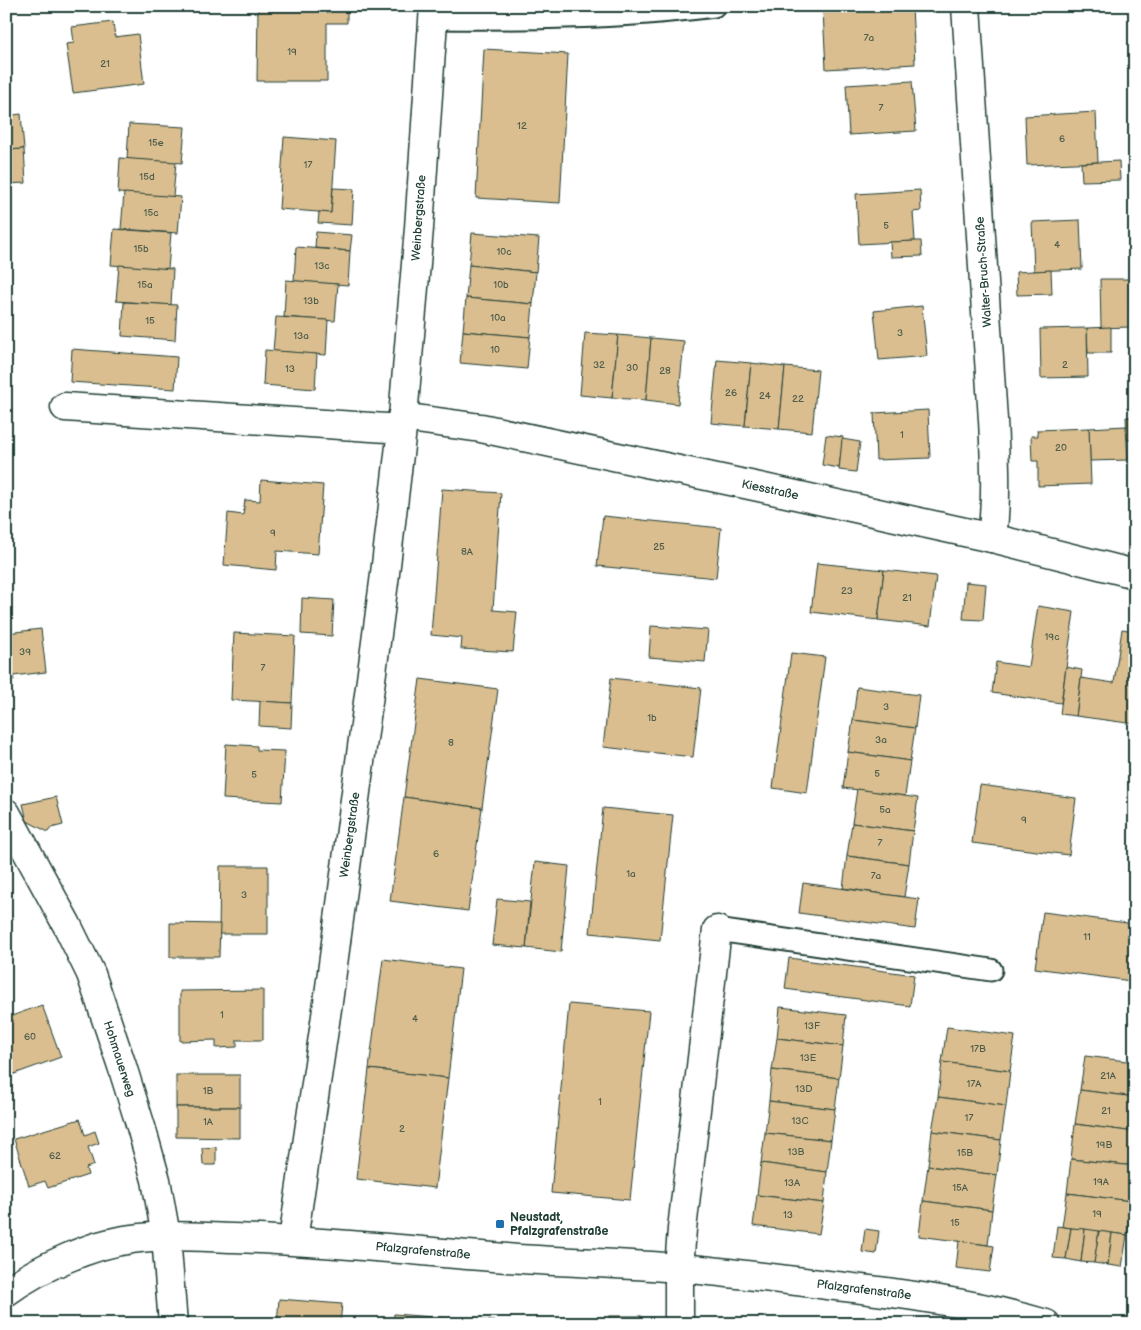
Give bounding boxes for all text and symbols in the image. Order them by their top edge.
house number: 7a [864,32,875,44]
house number: 19 [287,46,297,58]
house number: 21 [100,58,110,70]
house number: 7 [879,102,884,114]
house number: 12 [517,120,527,132]
house number: 6 [1059,133,1065,145]
house number: 15e [148,137,164,149]
house number: 17 [304,159,312,171]
house number: 15d [139,171,155,183]
street label: Weinbergstraße [409,174,429,262]
house number: 15c [144,207,158,219]
street label: Walter-Bruch-Straße [973,216,995,328]
house number: 5 [883,220,889,232]
house number: 4 [1054,239,1060,251]
house number: 15b [133,243,149,255]
house number: 10c [496,246,512,258]
house number: 13c [314,260,330,272]
house number: 15a [137,279,153,291]
house number: 10b [493,279,509,291]
house number: 13b [303,295,319,307]
house number: 10a [490,312,506,324]
house number: 15 [145,315,155,327]
house number: 3 [897,327,903,339]
house number: 13a [293,330,309,342]
house number: 10 [490,344,500,356]
house number: 32 [593,359,605,371]
house number: 2 [1062,359,1068,371]
house number: 30 [626,362,638,374]
house number: 13 [285,363,295,375]
house number: 28 [659,365,671,377]
house number: 26 [725,387,737,399]
house number: 24 [759,390,771,402]
house number: 22 [792,393,804,405]
house number: 1 [900,429,904,441]
house number: 20 [1055,442,1067,454]
street label: Kiesstraße [740,477,800,503]
house number: 9 [270,527,276,539]
house number: 25 [653,541,665,553]
house number: 8A [461,546,474,558]
house number: 23 [841,585,853,597]
house number: 21 [902,592,912,604]
house number: 19c [1045,631,1059,643]
house number: 39 [19,646,31,658]
house number: 7 [261,662,266,674]
house number: 3 [883,701,889,713]
house number: 1b [647,712,657,724]
house number: 3a [875,734,887,746]
house number: 8 [448,737,454,749]
house number: 5 [874,768,880,780]
house number: 5 [251,769,257,781]
street label: Weinbergstraße [337,791,363,879]
house number: 5a [879,804,891,816]
house number: 9 [1021,814,1027,826]
house number: 7 [878,837,883,849]
house number: 6 [433,848,439,860]
house number: 1a [626,868,636,880]
house number: 7a [871,870,882,882]
house number: 3 [241,889,247,901]
house number: 11 [1083,931,1091,943]
house number: 1 [220,1009,224,1021]
house number: 4 [412,1013,418,1025]
street label: Hohmauerweg [100,1019,138,1099]
house number: 13F [804,1020,820,1032]
house number: 60 [24,1031,36,1043]
house number: 17B [970,1043,986,1055]
house number: 13E [800,1052,817,1064]
house number: 21A [1100,1070,1117,1082]
house number: 17A [967,1078,982,1090]
house number: 13D [795,1083,813,1095]
house number: 1B [203,1085,214,1097]
house number: 1 [598,1096,602,1108]
house number: 21 [1101,1105,1111,1117]
house number: 17 [965,1112,973,1124]
house number: 13C [791,1115,809,1127]
house number: 1A [203,1116,214,1128]
house number: 2 [399,1123,405,1135]
house number: 19B [1096,1139,1112,1151]
house number: 13B [788,1146,805,1158]
house number: 15B [957,1147,973,1159]
house number: 62 [49,1150,61,1162]
house number: 19A [1093,1176,1110,1188]
house number: 13A [784,1177,801,1189]
house number: 15A [952,1182,969,1194]
house number: 19 [1092,1208,1102,1220]
house number: 13 [783,1209,793,1221]
place label: Neustadt, Pfalzgrafenstraße [510,1210,609,1239]
house number: 15 [950,1217,960,1229]
marker: Neustadt, Pfalzgrafenstraße [494,1218,506,1230]
street label: Pfalzgrafenstraße [375,1239,471,1263]
street label: Pfalzgrafenstraße [816,1277,912,1303]

